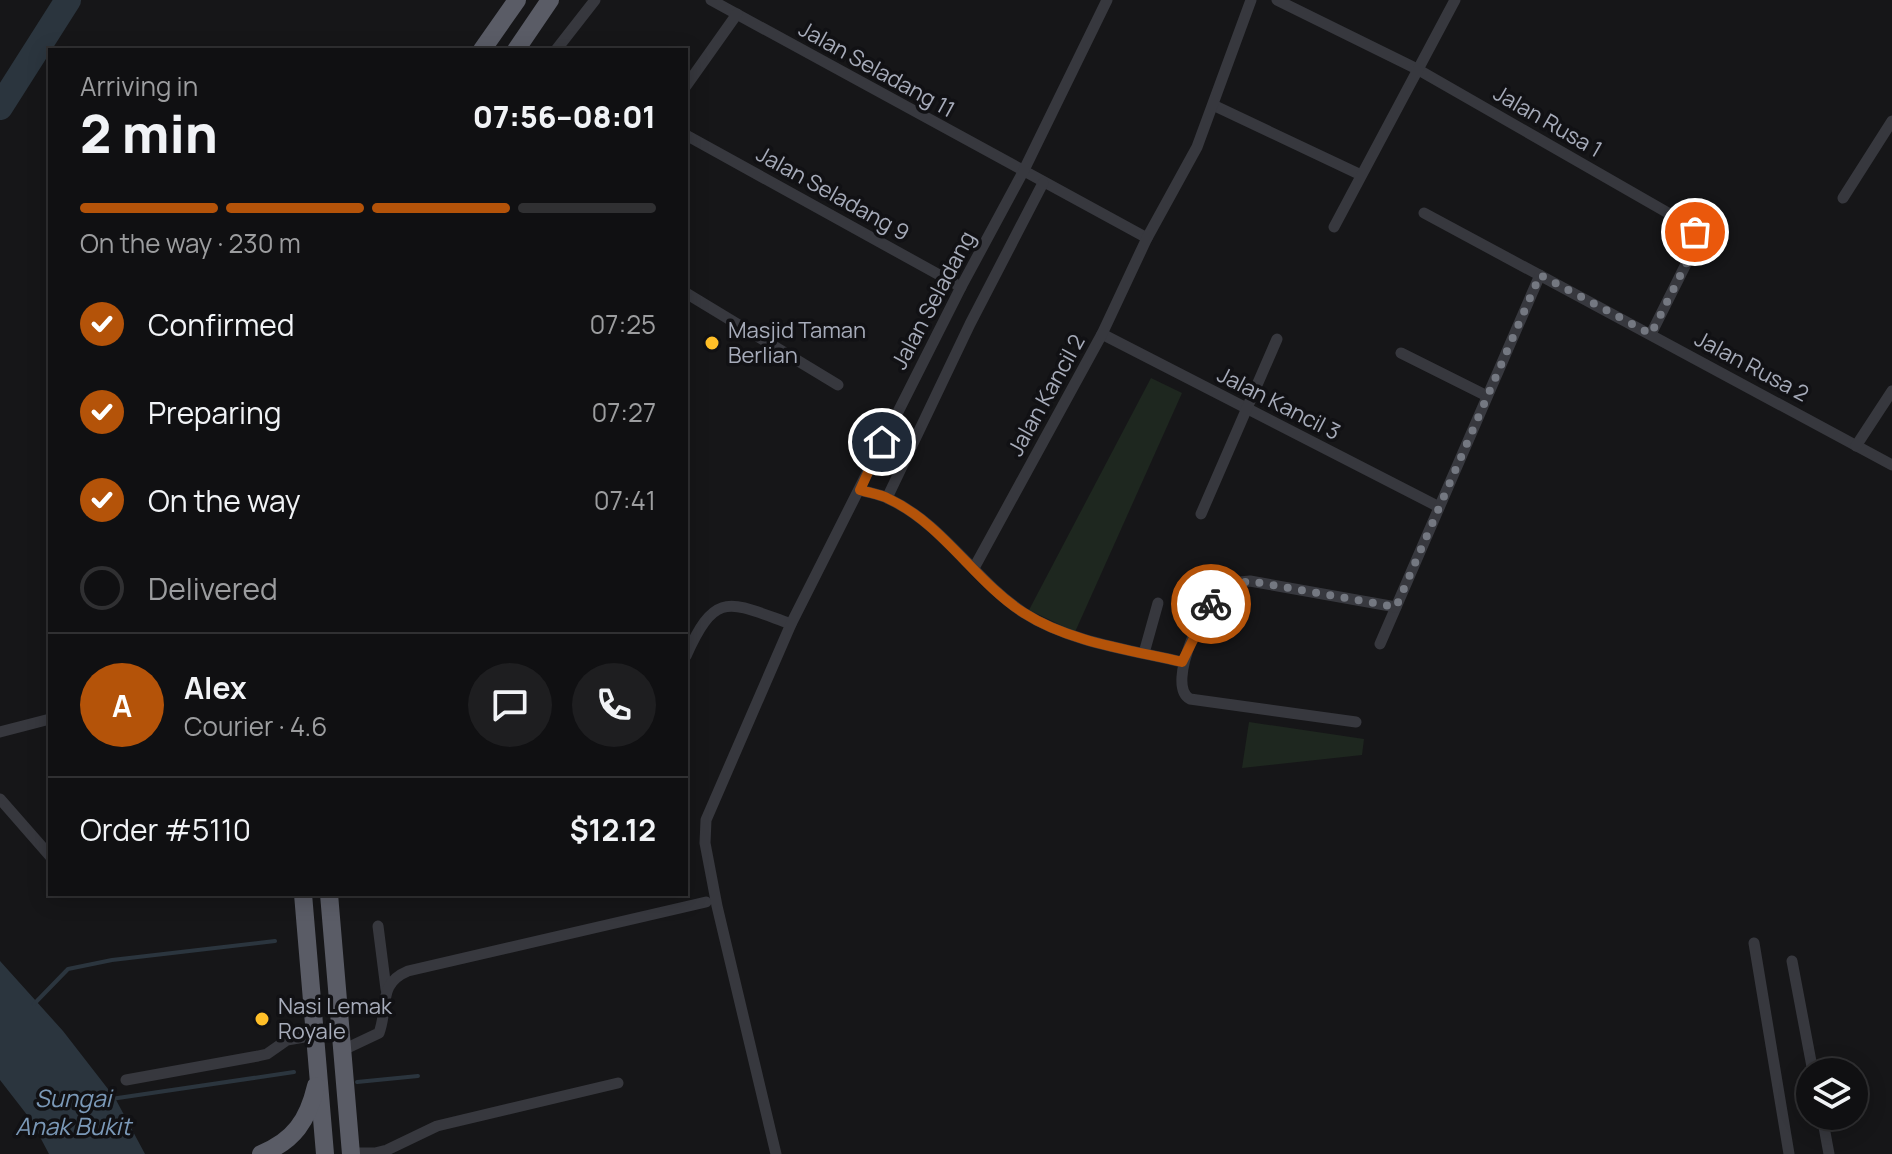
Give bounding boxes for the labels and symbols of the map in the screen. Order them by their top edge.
street label: Jalan Seladang 11 [794,14,960,124]
street label: Jalan Rusa 1 [1488,78,1608,164]
street label: Jalan Seladang 9 [751,139,915,247]
pin [1661,198,1729,266]
street label: Jalan Seladang [884,226,982,374]
place label: Masjid Taman Berlian [728,315,866,370]
street label: Jalan Rusa 2 [1690,323,1814,409]
street label: Jalan Kancil 2 [1000,329,1092,461]
marker: Masjid Taman Berlian [703,334,721,352]
street label: Jalan Kancil 3 [1212,359,1346,447]
pin [848,408,916,476]
courier [1171,564,1251,644]
place label: Nasi Lemak Royale [278,991,393,1046]
marker: Nasi Lemak Royale [253,1010,271,1028]
water label: Sungai Anak Bukit [15,1081,133,1142]

